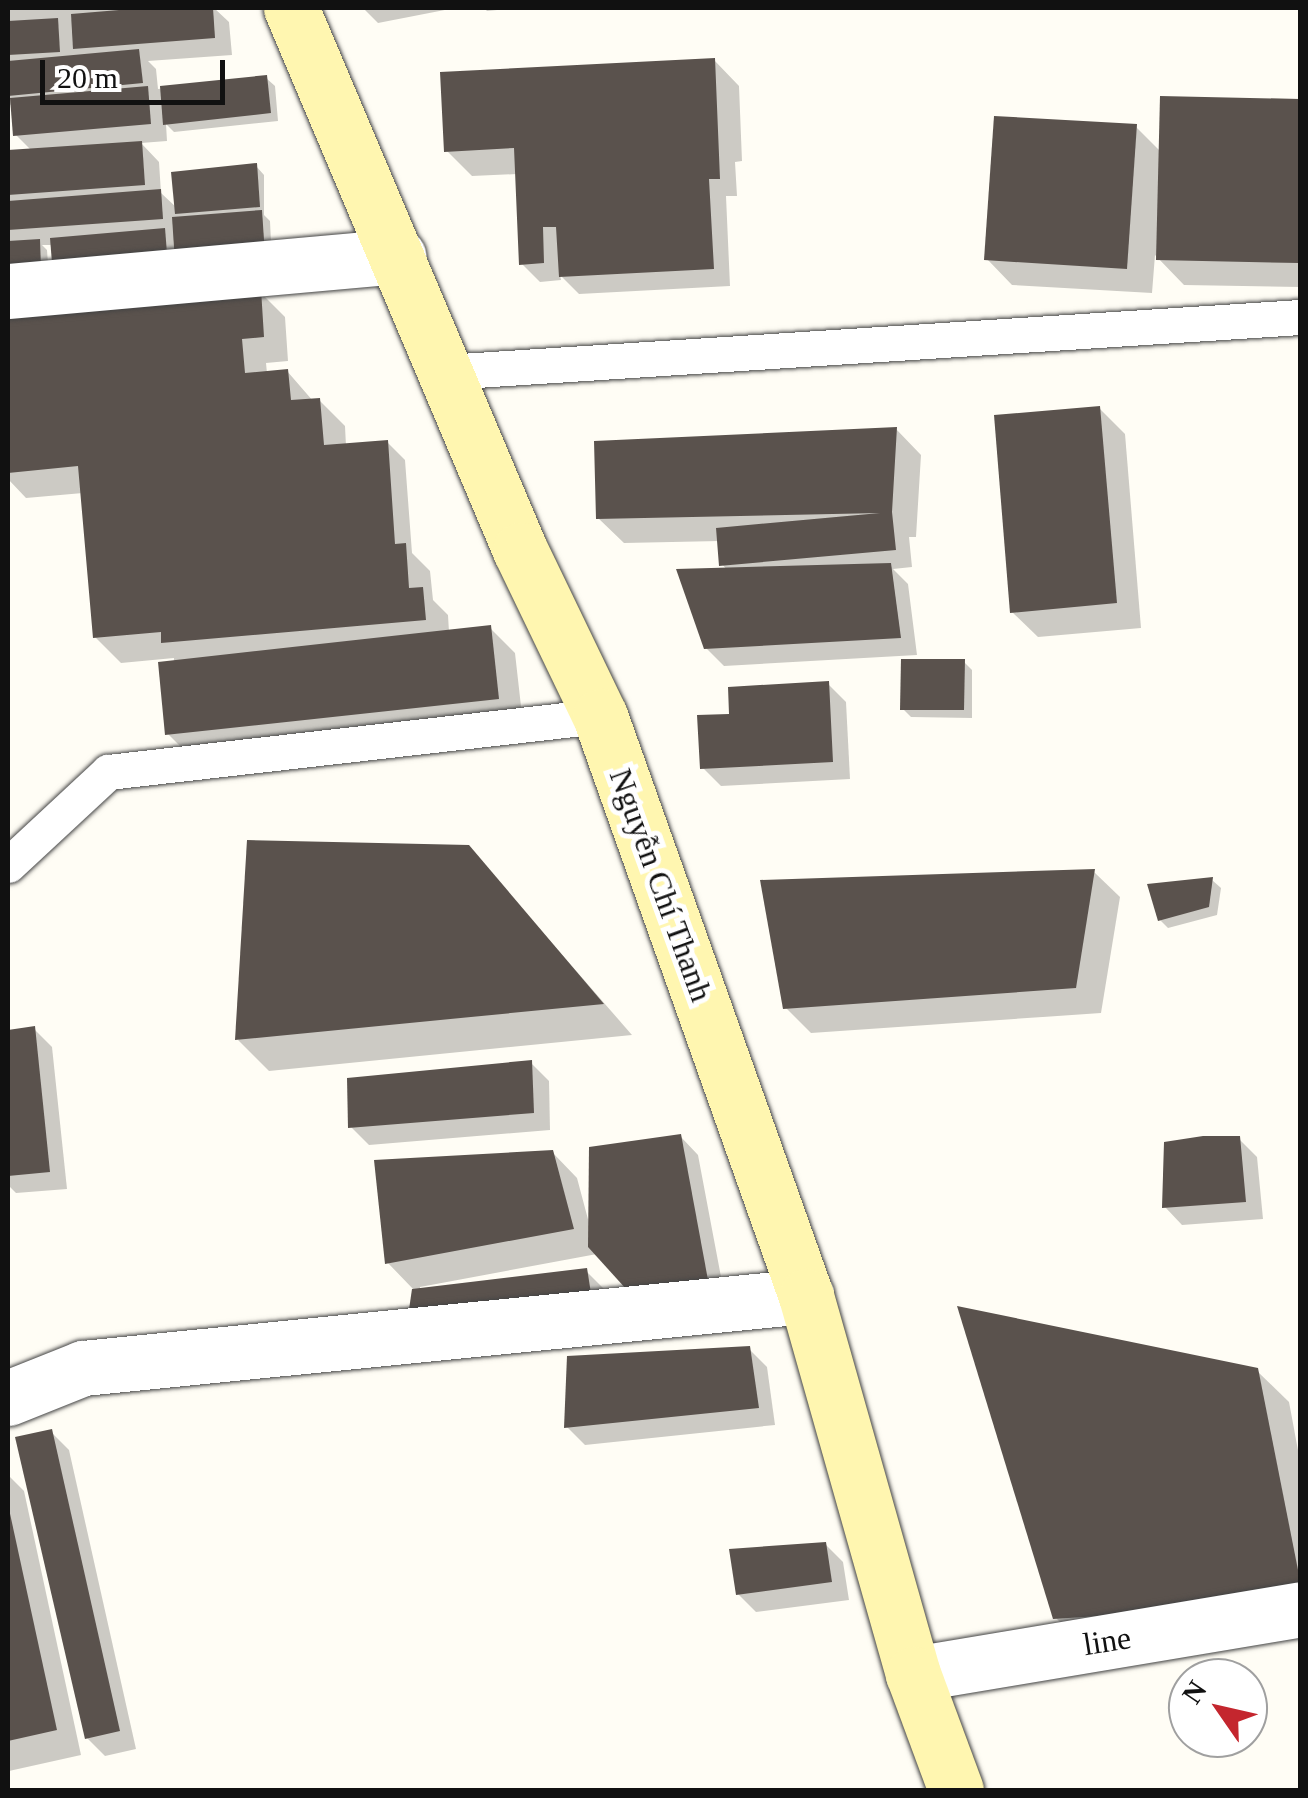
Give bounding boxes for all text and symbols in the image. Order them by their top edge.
scale bar [45,40,230,102]
text: 20 m [57,61,118,94]
street label: Nguyễn Chí Thanh [601,763,721,1007]
street label: line [1080,1618,1134,1664]
north arrow [1168,1658,1268,1758]
text: N [1176,1675,1213,1709]

